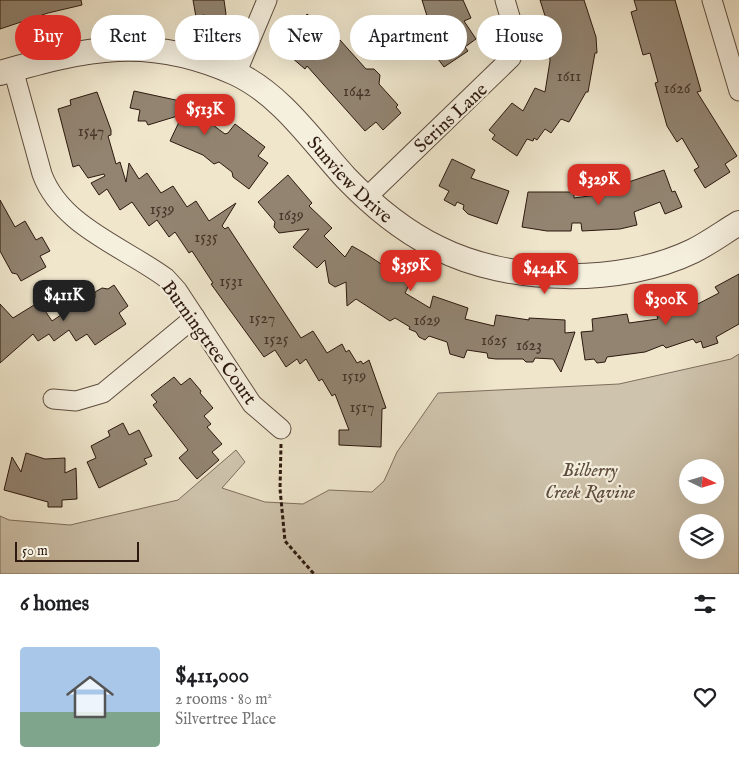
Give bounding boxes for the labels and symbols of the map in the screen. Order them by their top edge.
house number: 1611 [557,67,581,87]
street label: Serins Lane [410,78,493,159]
house number: 1626 [664,79,691,99]
house number: 1642 [343,82,371,102]
pin: $513K [170,94,240,136]
house number: 1547 [78,122,104,142]
street label: Sunview Drive [301,132,397,229]
pin: $329K [564,164,634,206]
house number: 1539 [150,200,174,220]
house number: 1639 [278,206,304,226]
house number: 1535 [194,228,218,248]
pin: $359K [376,250,446,292]
pin: $424K [510,252,580,295]
house number: 1531 [219,272,243,292]
street label: Burningtree Court [155,277,262,410]
pin: $411K [29,280,99,322]
pin: $300K [631,284,701,326]
house number: 1527 [249,309,275,329]
house number: 1629 [413,311,441,331]
house number: 1525 [264,330,289,350]
house number: 1625 [481,331,507,351]
house number: 1623 [516,336,542,356]
house number: 1519 [342,367,366,387]
house number: 1517 [349,398,375,418]
park label: Bilberry Creek Ravine [545,459,636,505]
north arrow [679,459,724,504]
scale bar [15,539,139,562]

